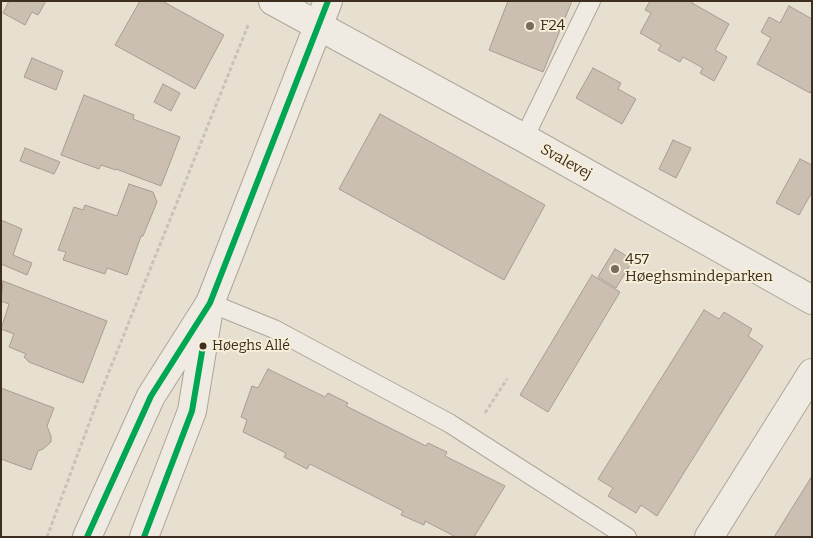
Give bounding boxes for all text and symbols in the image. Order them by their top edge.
place label: F24 [540,17,565,35]
marker: F24 [524,20,536,32]
street label: Svalevej [537,141,595,183]
place label: 457 Høeghsmindeparken [625,251,773,286]
marker: 457 Høeghsmindeparken [609,263,621,275]
place label: Høeghs Allé [212,338,290,354]
marker: Høeghs Allé [198,341,208,351]

